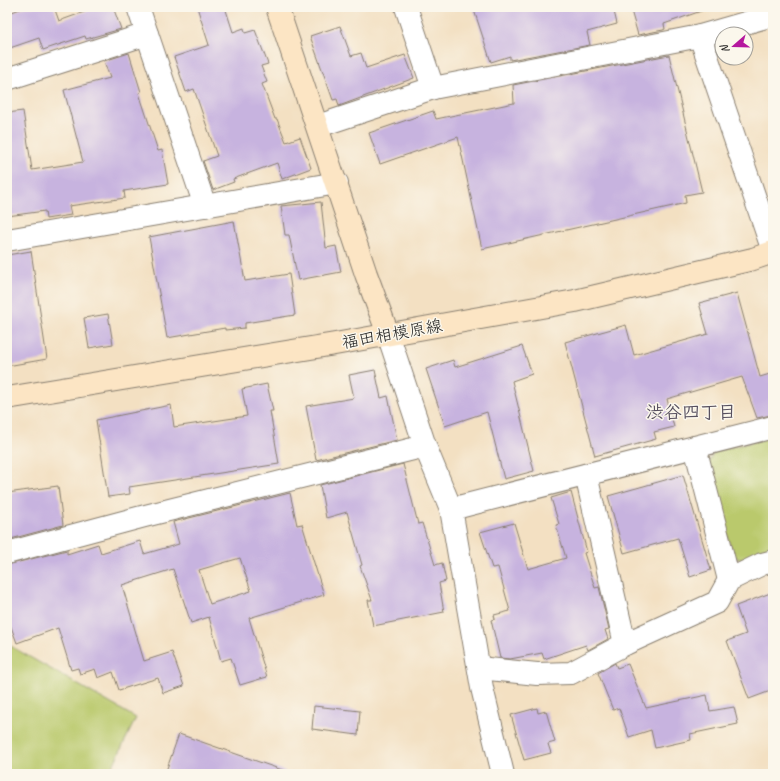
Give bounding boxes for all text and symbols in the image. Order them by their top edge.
north arrow [714,26,754,66]
text: N [716,42,732,55]
street label: 福田相模原線 [340,315,444,353]
district label: 渋谷四丁目 [646,401,736,423]

